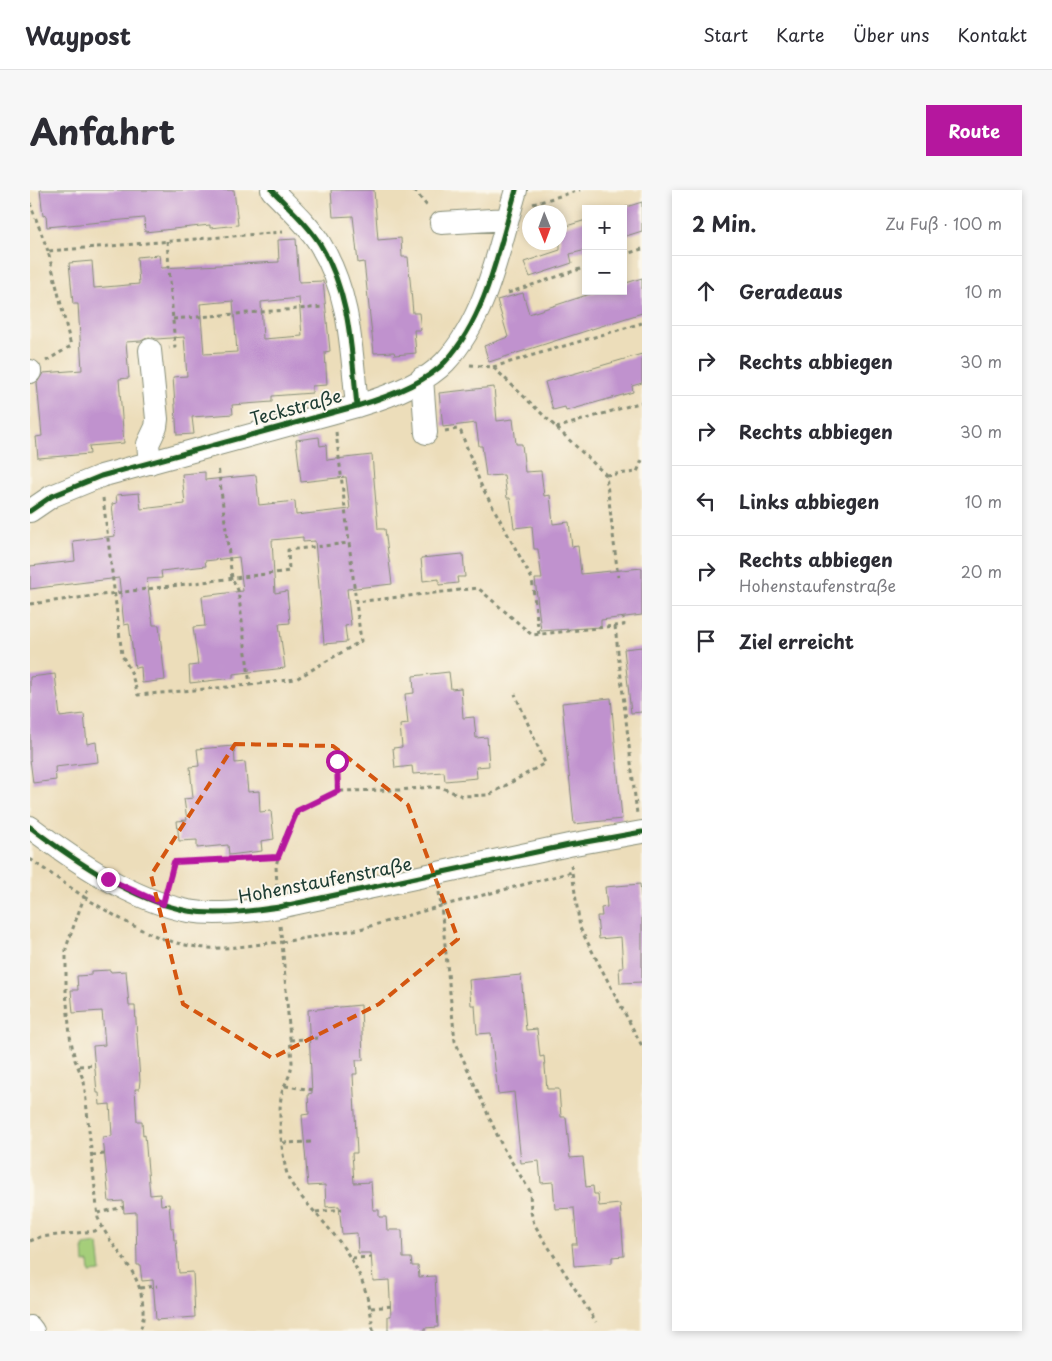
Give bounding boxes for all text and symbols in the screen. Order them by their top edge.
text: Waypost [25,17,131,53]
text: Start [703,21,748,48]
text: Karte [776,21,825,48]
text: Über uns [853,21,929,48]
text: Kontakt [957,21,1027,48]
text: Anfahrt [30,104,175,157]
button: Route [926,105,1022,156]
north arrow [522,205,567,250]
map controls [582,205,627,295]
button: + [582,205,627,250]
text: 2 Min. [692,207,756,239]
text: Zu Fuß · 100 m [885,211,1002,235]
button: − [582,250,627,295]
icon: ahead [692,277,720,305]
text: Geradeaus [739,277,843,305]
text: 10 m [965,279,1002,303]
icon: right [692,347,720,375]
text: Rechts abbiegen [739,347,893,375]
text: 30 m [960,349,1002,373]
street label: Teckstraße [247,381,344,432]
icon: right [692,417,720,445]
text: Rechts abbiegen [739,417,893,445]
text: 30 m [960,419,1002,443]
icon: left [692,487,720,515]
text: Links abbiegen [739,487,879,515]
text: 10 m [965,489,1002,513]
text: Rechts abbiegen [739,545,893,573]
icon: right [692,557,720,585]
text: 20 m [961,559,1002,583]
text: Hohenstaufenstraße [739,573,896,597]
icon: arrive [692,627,720,655]
text: Ziel erreicht [739,627,854,655]
route start [326,750,349,773]
street label: Hohenstaufenstraße [235,849,414,910]
route end [97,868,120,891]

